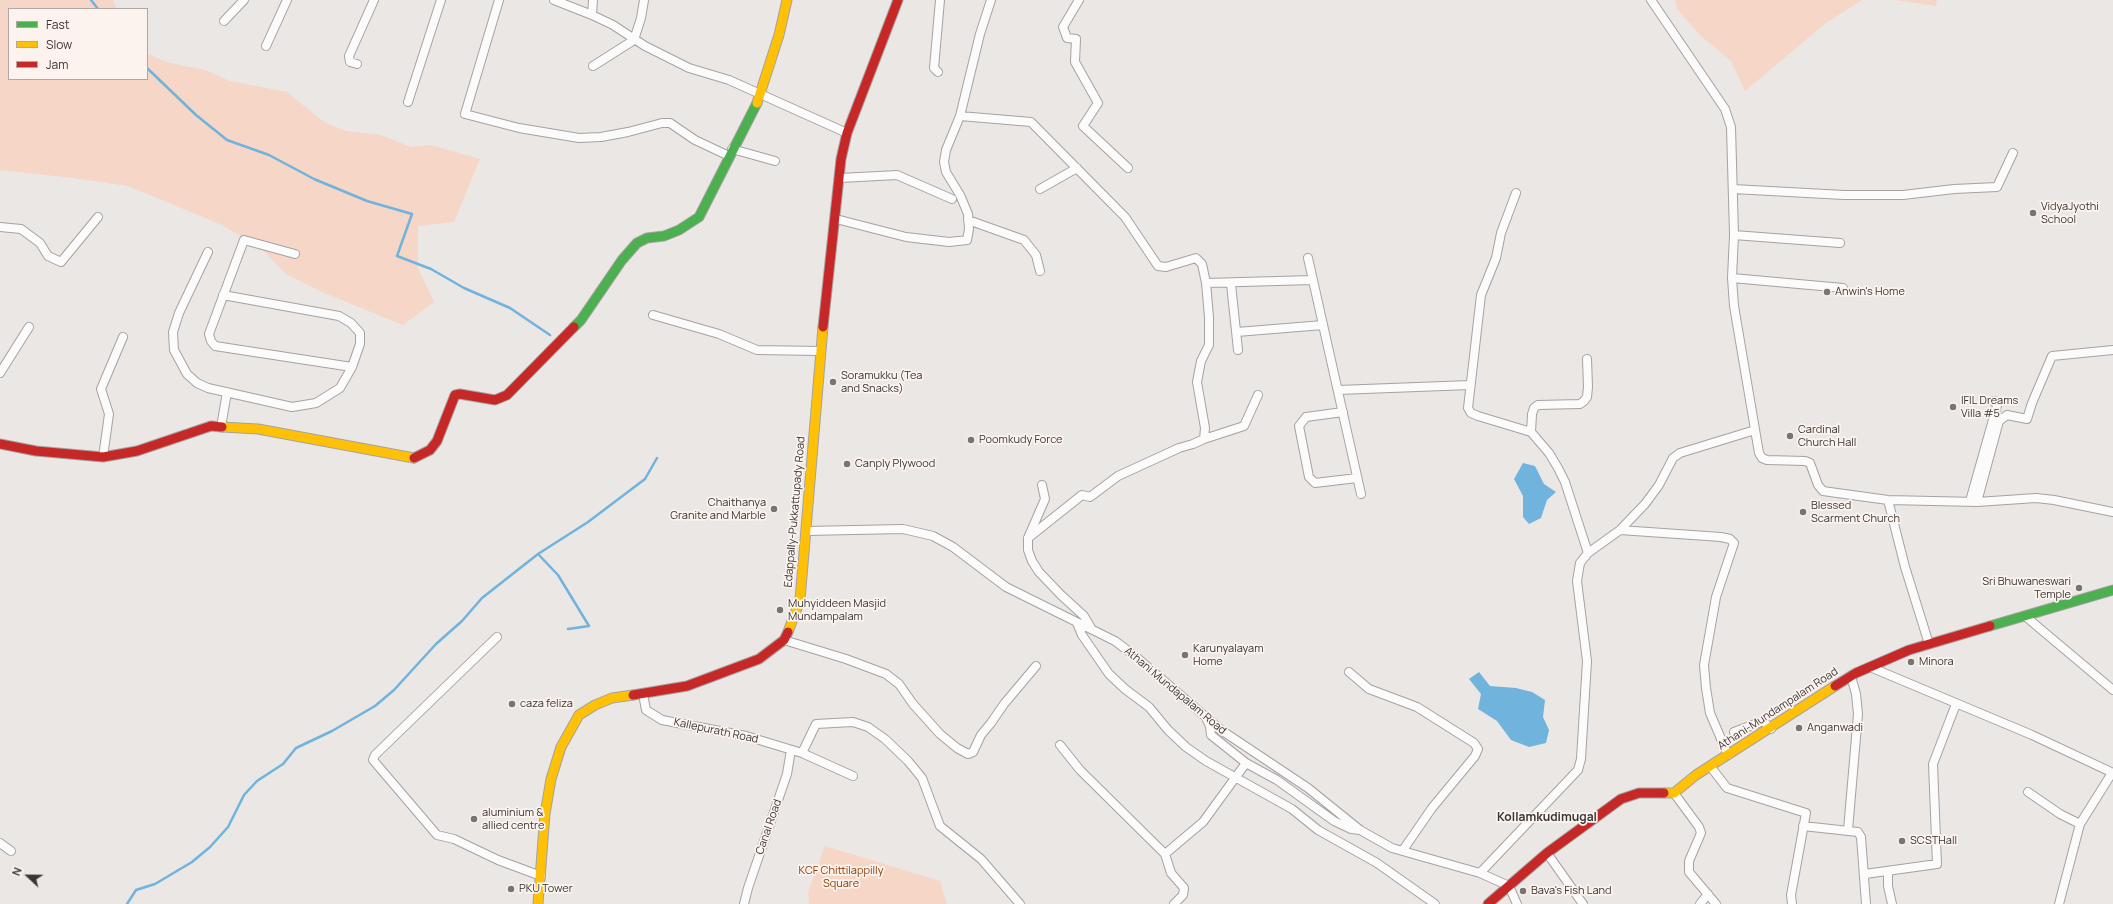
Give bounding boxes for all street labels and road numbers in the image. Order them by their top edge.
street label: Edappally-Pukkattupady Road [782,436,808,588]
street label: Athani Mundapalam Road [1121,645,1229,737]
street label: Athani-Mundampalam Road [1715,665,1841,753]
street label: Kallepurath Road [672,716,760,746]
street label: Canal Road [753,798,785,856]

